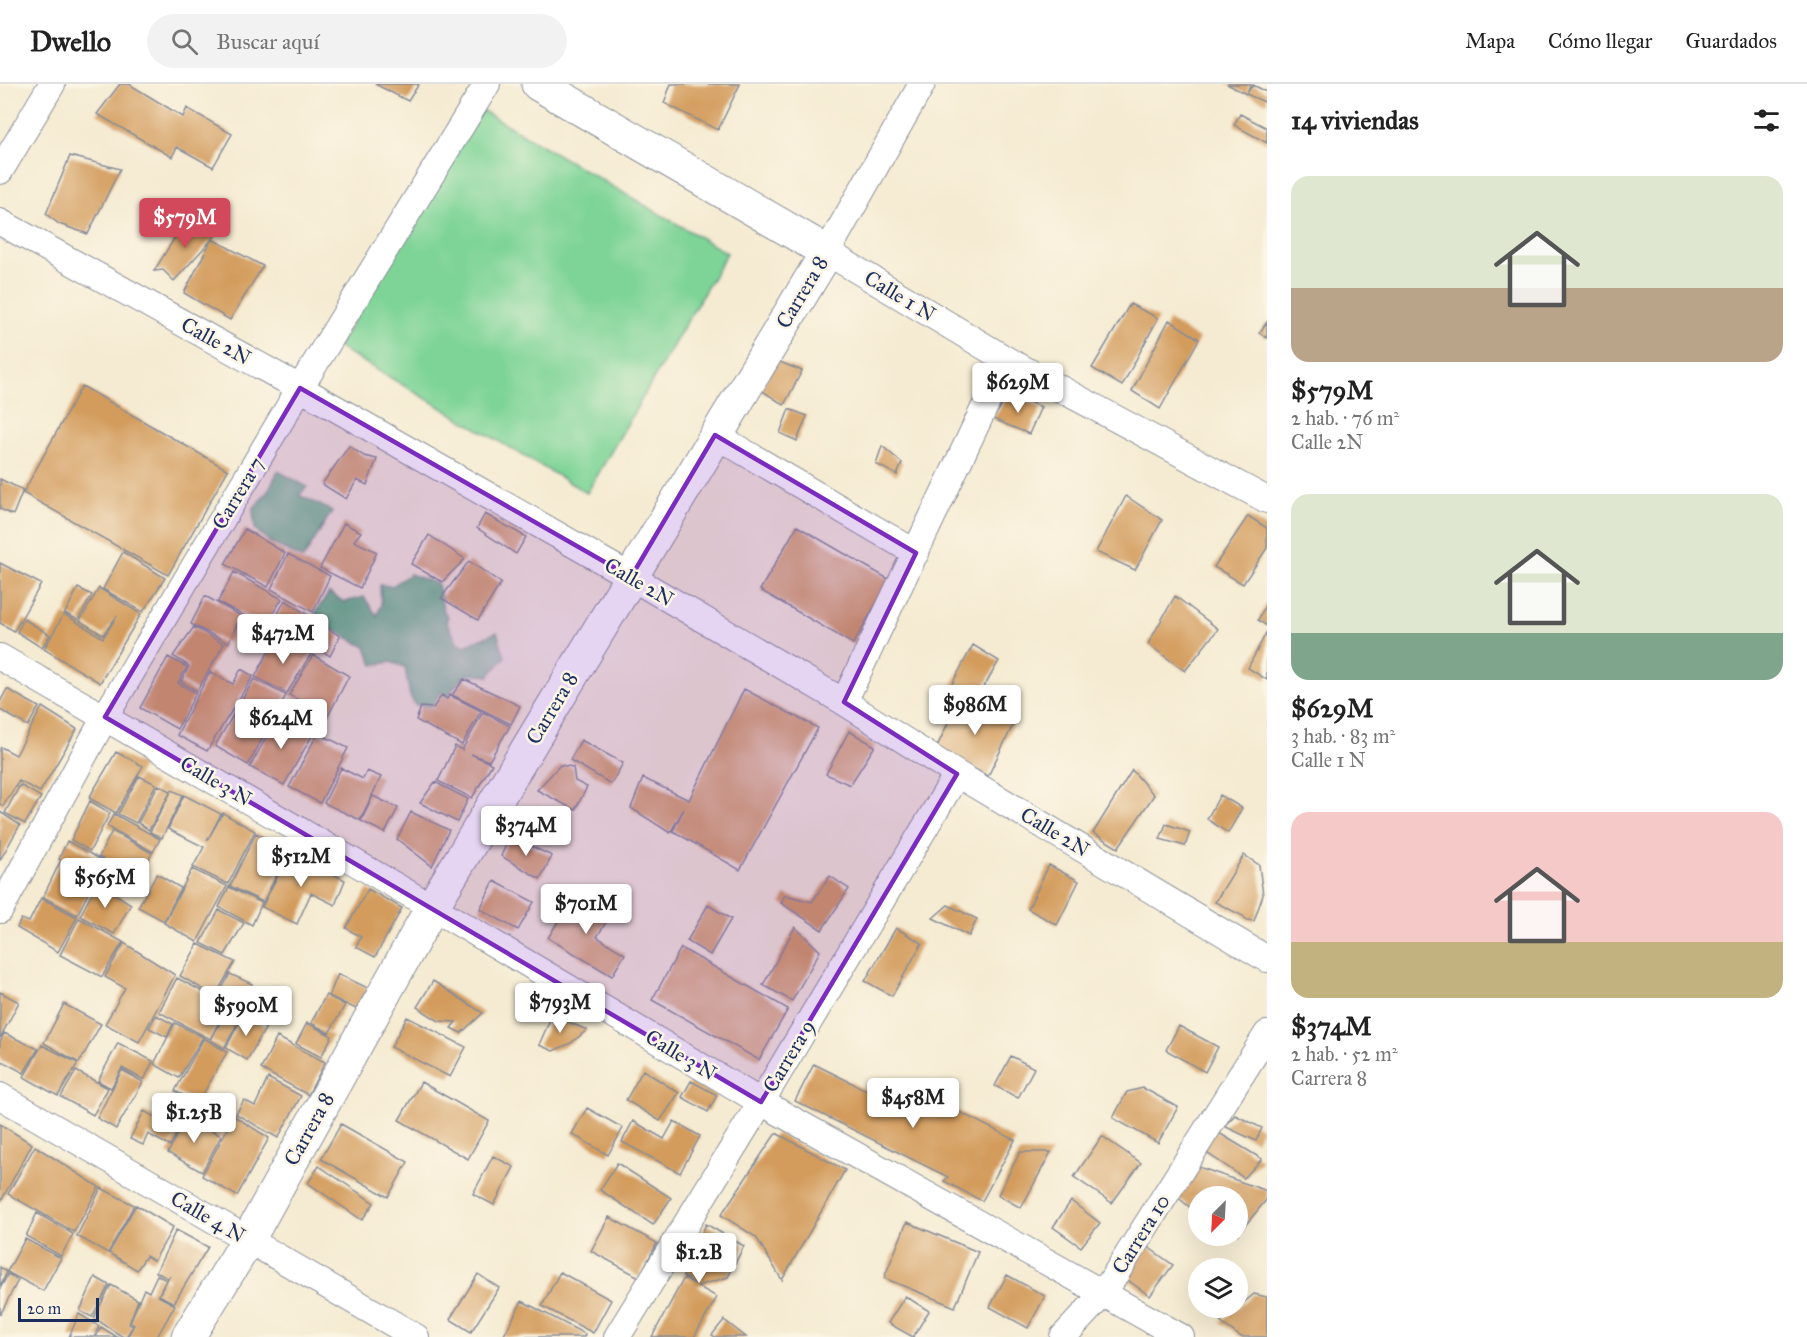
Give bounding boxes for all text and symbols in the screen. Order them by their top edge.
search box [147,14,567,68]
text: Dwello [30,24,111,59]
icon: search [168,25,201,58]
text: Buscar aquí [216,28,320,55]
text: Mapa [1465,28,1515,54]
text: Cómo llegar [1548,28,1652,54]
text: Guardados [1685,28,1777,54]
text: 14 viviendas [1291,104,1419,136]
icon: filters [1750,104,1783,137]
pin: $579M [143,198,227,249]
text: $579M [153,205,217,229]
icon: home [1483,215,1591,323]
street label: Carrera 8 [770,251,834,333]
street label: Calle 1 N [860,265,940,327]
street label: Calle 2N [176,311,256,371]
pin: $629M [976,363,1060,414]
text: $629M [986,370,1050,394]
text: $579M [1291,374,1373,406]
text: 2 hab. · 76 m² [1291,406,1399,430]
text: Calle 2N [1291,430,1363,454]
street label: Carrera 7 [206,452,270,534]
icon: home [1483,533,1591,641]
street label: Calle 2N [600,552,679,612]
pin: $472M [241,614,325,665]
text: $472M [251,621,315,645]
street label: Carrera 8 [520,667,584,749]
pin: $986M [933,685,1017,736]
text: $986M [943,692,1007,716]
text: $629M [1291,692,1374,724]
pin: $624M [239,699,323,750]
text: $624M [249,706,313,730]
text: 3 hab. · 83 m² [1291,724,1395,748]
text: Calle 1 N [1291,748,1366,772]
street label: Calle 3 N [176,750,257,812]
street label: Calle 2N [1016,801,1094,863]
pin: $374M [484,806,568,857]
text: $374M [495,813,557,837]
pin: $512M [259,837,343,888]
text: $512M [271,844,331,868]
icon: home [1483,851,1591,959]
pin: $565M [63,858,147,909]
text: $565M [74,865,136,889]
pin: $701M [544,884,628,935]
text: $701M [555,891,617,915]
pin: $793M [518,983,602,1034]
pin: $590M [204,986,288,1037]
text: $793M [529,990,591,1014]
text: $590M [214,993,278,1017]
text: $374M [1291,1010,1372,1042]
street label: Carrera 9 [757,1015,821,1097]
street label: Calle 3 N [641,1024,721,1086]
text: 2 hab. · 52 m² [1291,1042,1398,1066]
text: Carrera 8 [1291,1066,1367,1090]
pin: $458M [871,1078,955,1129]
text: $458M [881,1085,945,1109]
street label: Carrera 8 [278,1088,340,1170]
pin: $1.25B [145,1093,243,1144]
text: $1.25B [166,1100,222,1124]
street label: Calle 4 N [166,1185,250,1249]
north arrow [1188,1186,1248,1246]
map controls [1188,1186,1248,1318]
street label: Carrera 10 [1106,1189,1176,1279]
pin: $1.2B [657,1233,741,1284]
text: $1.2B [675,1240,723,1264]
button: layers [1188,1258,1248,1318]
scale bar [18,1295,99,1322]
text: 20 m [27,1299,61,1318]

